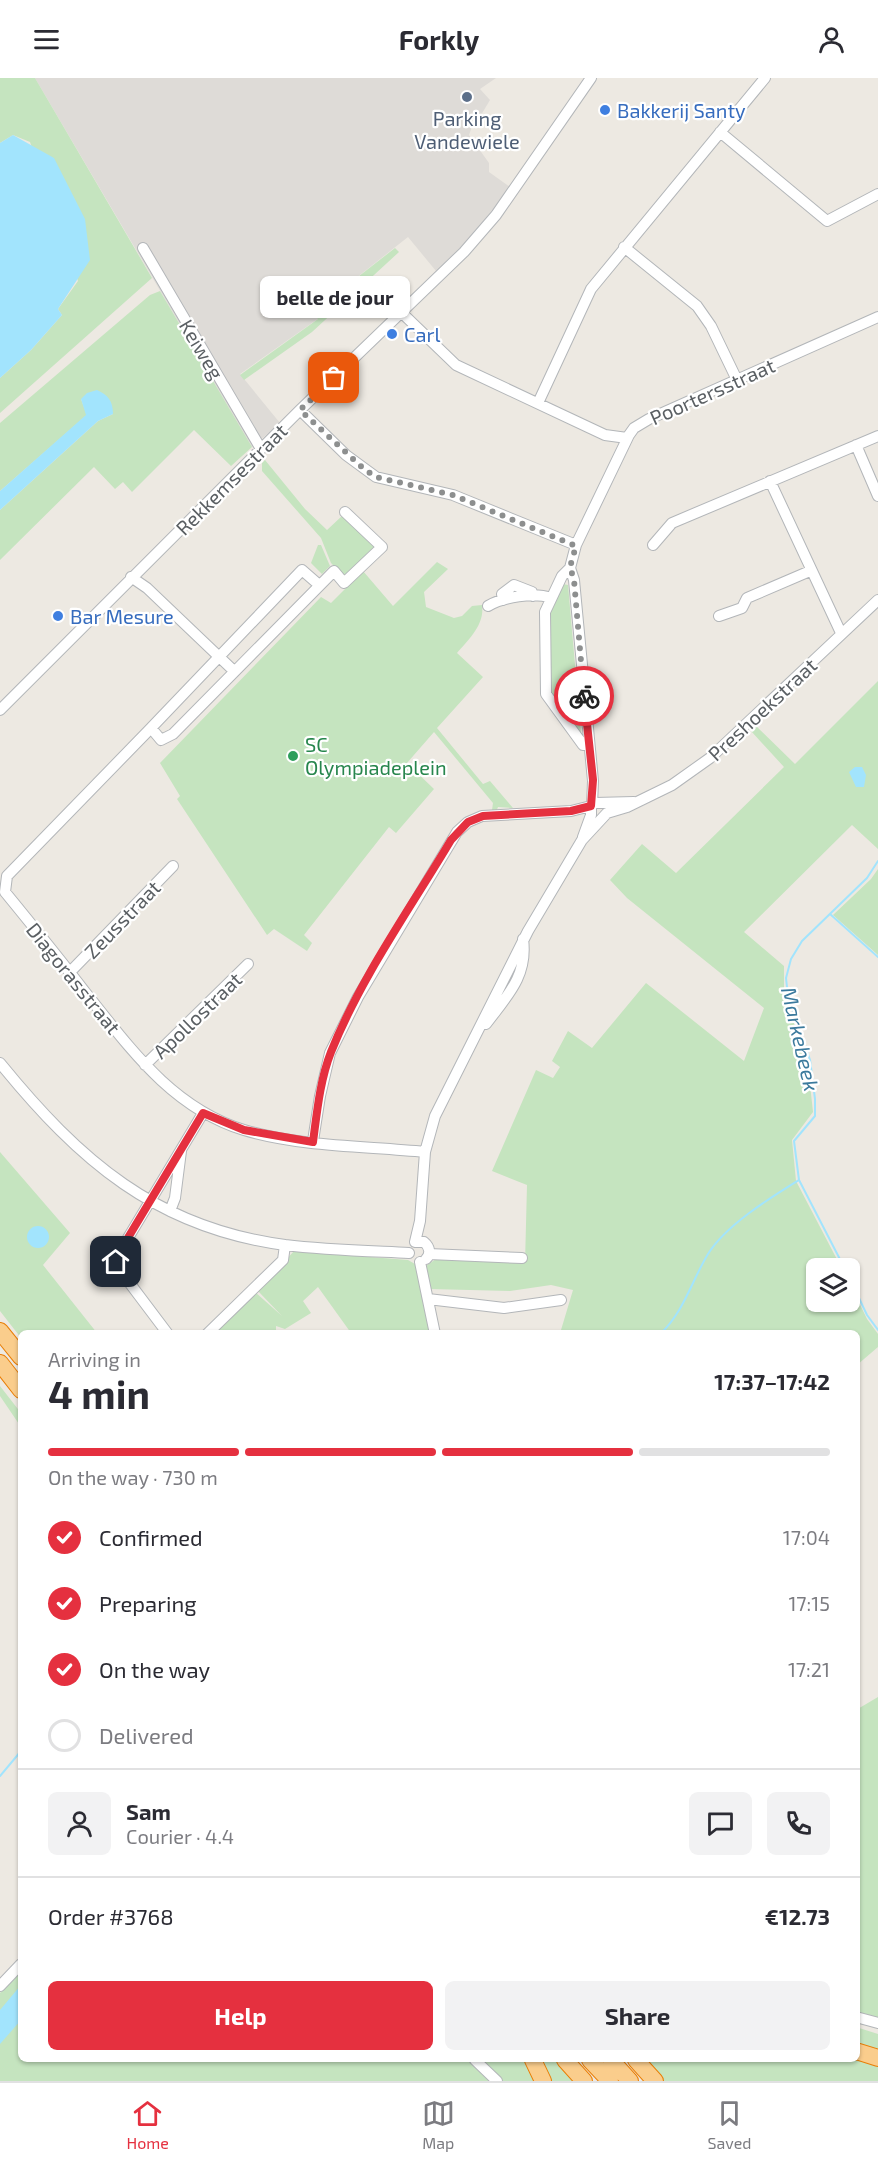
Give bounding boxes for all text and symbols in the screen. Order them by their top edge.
icon: menu [30,23,63,56]
text: Forkly [399,23,479,55]
icon: person [815,23,848,56]
marker: Parking Vandewiele [460,90,474,104]
place label: Bakkerij Santy [617,98,746,122]
marker: Bakkerij Santy [598,103,612,117]
place label: Parking Vandewiele [414,106,520,153]
callout: belle de jour [259,276,409,318]
text: belle de jour [276,285,394,309]
street label: Keiweg [175,315,229,383]
place label: Carl [404,322,440,346]
marker: Carl [385,327,399,341]
pin [308,352,359,403]
street label: Poortersstraat [646,353,779,429]
icon: bag [317,361,350,394]
street label: Rekkemsestraat [170,418,292,540]
place label: Bar Mesure [70,604,174,628]
marker: Bar Mesure [51,609,65,623]
street label: Preshoekstraat [703,652,822,765]
courier [554,666,614,726]
icon: bike [568,680,601,713]
place label: SC Olympiadeplein [305,732,447,779]
marker: SC Olympiadeplein [286,749,300,763]
street label: Zeusstraat [79,875,165,963]
street label: Diagorasstraat [22,918,126,1039]
street label: Apollostraat [148,967,247,1063]
water label: Markebeek [777,984,825,1094]
pin [90,1236,141,1287]
icon: home [99,1245,132,1278]
map controls [806,1258,860,1312]
button: layers [806,1258,860,1312]
text: Arriving in [48,1347,141,1371]
text: 17:37–17:42 [714,1368,830,1394]
text: 4 min [48,1370,150,1417]
text: On the way · 730 m [48,1465,218,1489]
icon: check [48,1521,81,1554]
text: Confirmed [99,1524,203,1550]
text: 17:04 [783,1525,830,1549]
icon: check [48,1587,81,1620]
text: Preparing [99,1590,197,1616]
text: 17:15 [788,1591,830,1615]
icon: check [48,1653,81,1686]
text: On the way [99,1656,210,1682]
text: 17:21 [788,1657,830,1681]
text: Delivered [99,1722,194,1748]
button: person [48,1792,111,1855]
button: chat [689,1792,752,1855]
button: phone [767,1792,830,1855]
text: Sam [126,1798,171,1824]
text: Courier · 4.4 [126,1824,234,1848]
text: Order #3768 [48,1903,174,1929]
text: €12.73 [765,1903,830,1929]
button: Help [48,1981,433,2050]
button: Share [445,1981,830,2050]
tab: Home [126,2097,169,2152]
tab: Map [422,2097,455,2152]
tab: Saved [708,2097,752,2152]

